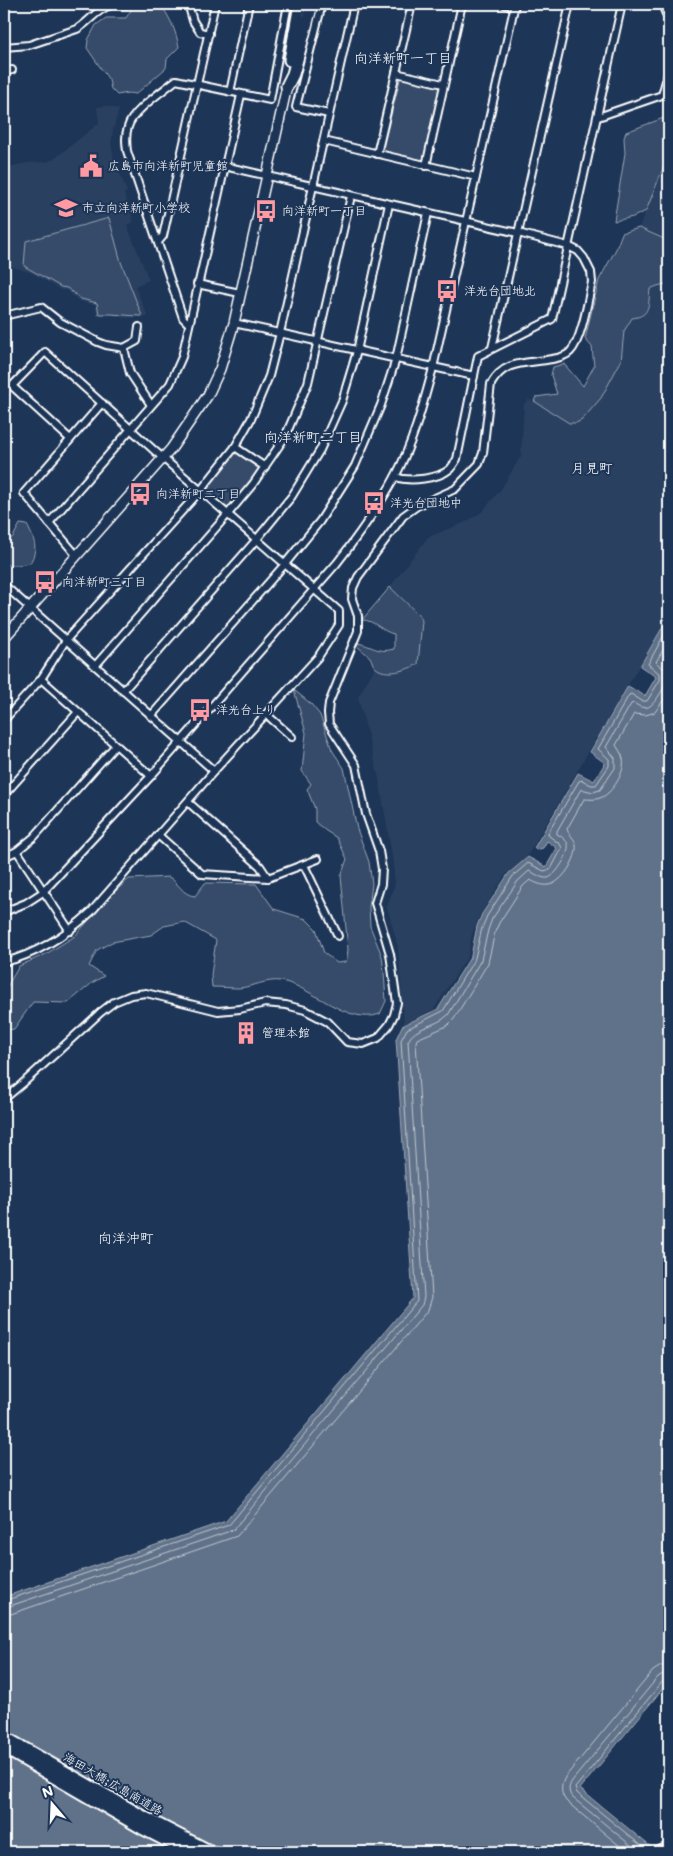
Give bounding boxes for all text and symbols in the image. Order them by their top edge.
district label: 向洋新町一丁目 [354,48,452,67]
public building icon: 広島市向洋新町児童館 [78,153,104,179]
place label: 広島市向洋新町児童館 [108,157,228,173]
school or university icon: 市立向洋新町小学校 [53,195,79,221]
bus stop icon: 向洋新町一丁目 [253,198,279,224]
place label: 市立向洋新町小学校 [82,199,190,215]
place label: 向洋新町一丁目 [282,202,366,218]
bus stop icon: 洋光台団地北 [434,278,460,304]
place label: 洋光台団地北 [464,282,536,298]
district label: 向洋新町二丁目 [264,427,362,446]
district label: 月見町 [571,458,613,477]
bus stop icon: 向洋新町二丁目 [127,481,153,507]
place label: 向洋新町二丁目 [156,485,240,501]
bus stop icon: 洋光台団地中 [361,490,387,516]
place label: 洋光台団地中 [390,494,462,510]
bus stop icon: 向洋新町三丁目 [32,569,58,595]
place label: 向洋新町三丁目 [62,573,146,589]
bus stop icon: 洋光台上り [187,697,213,723]
place label: 洋光台上り [216,701,276,717]
building icon: 管理本館 [233,1020,259,1046]
place label: 管理本館 [262,1024,310,1040]
district label: 向洋沖町 [98,1228,154,1247]
street label: 海田大橋;広島南道路 [61,1748,166,1818]
north arrow [28,1778,78,1828]
text: N [39,1781,56,1802]

